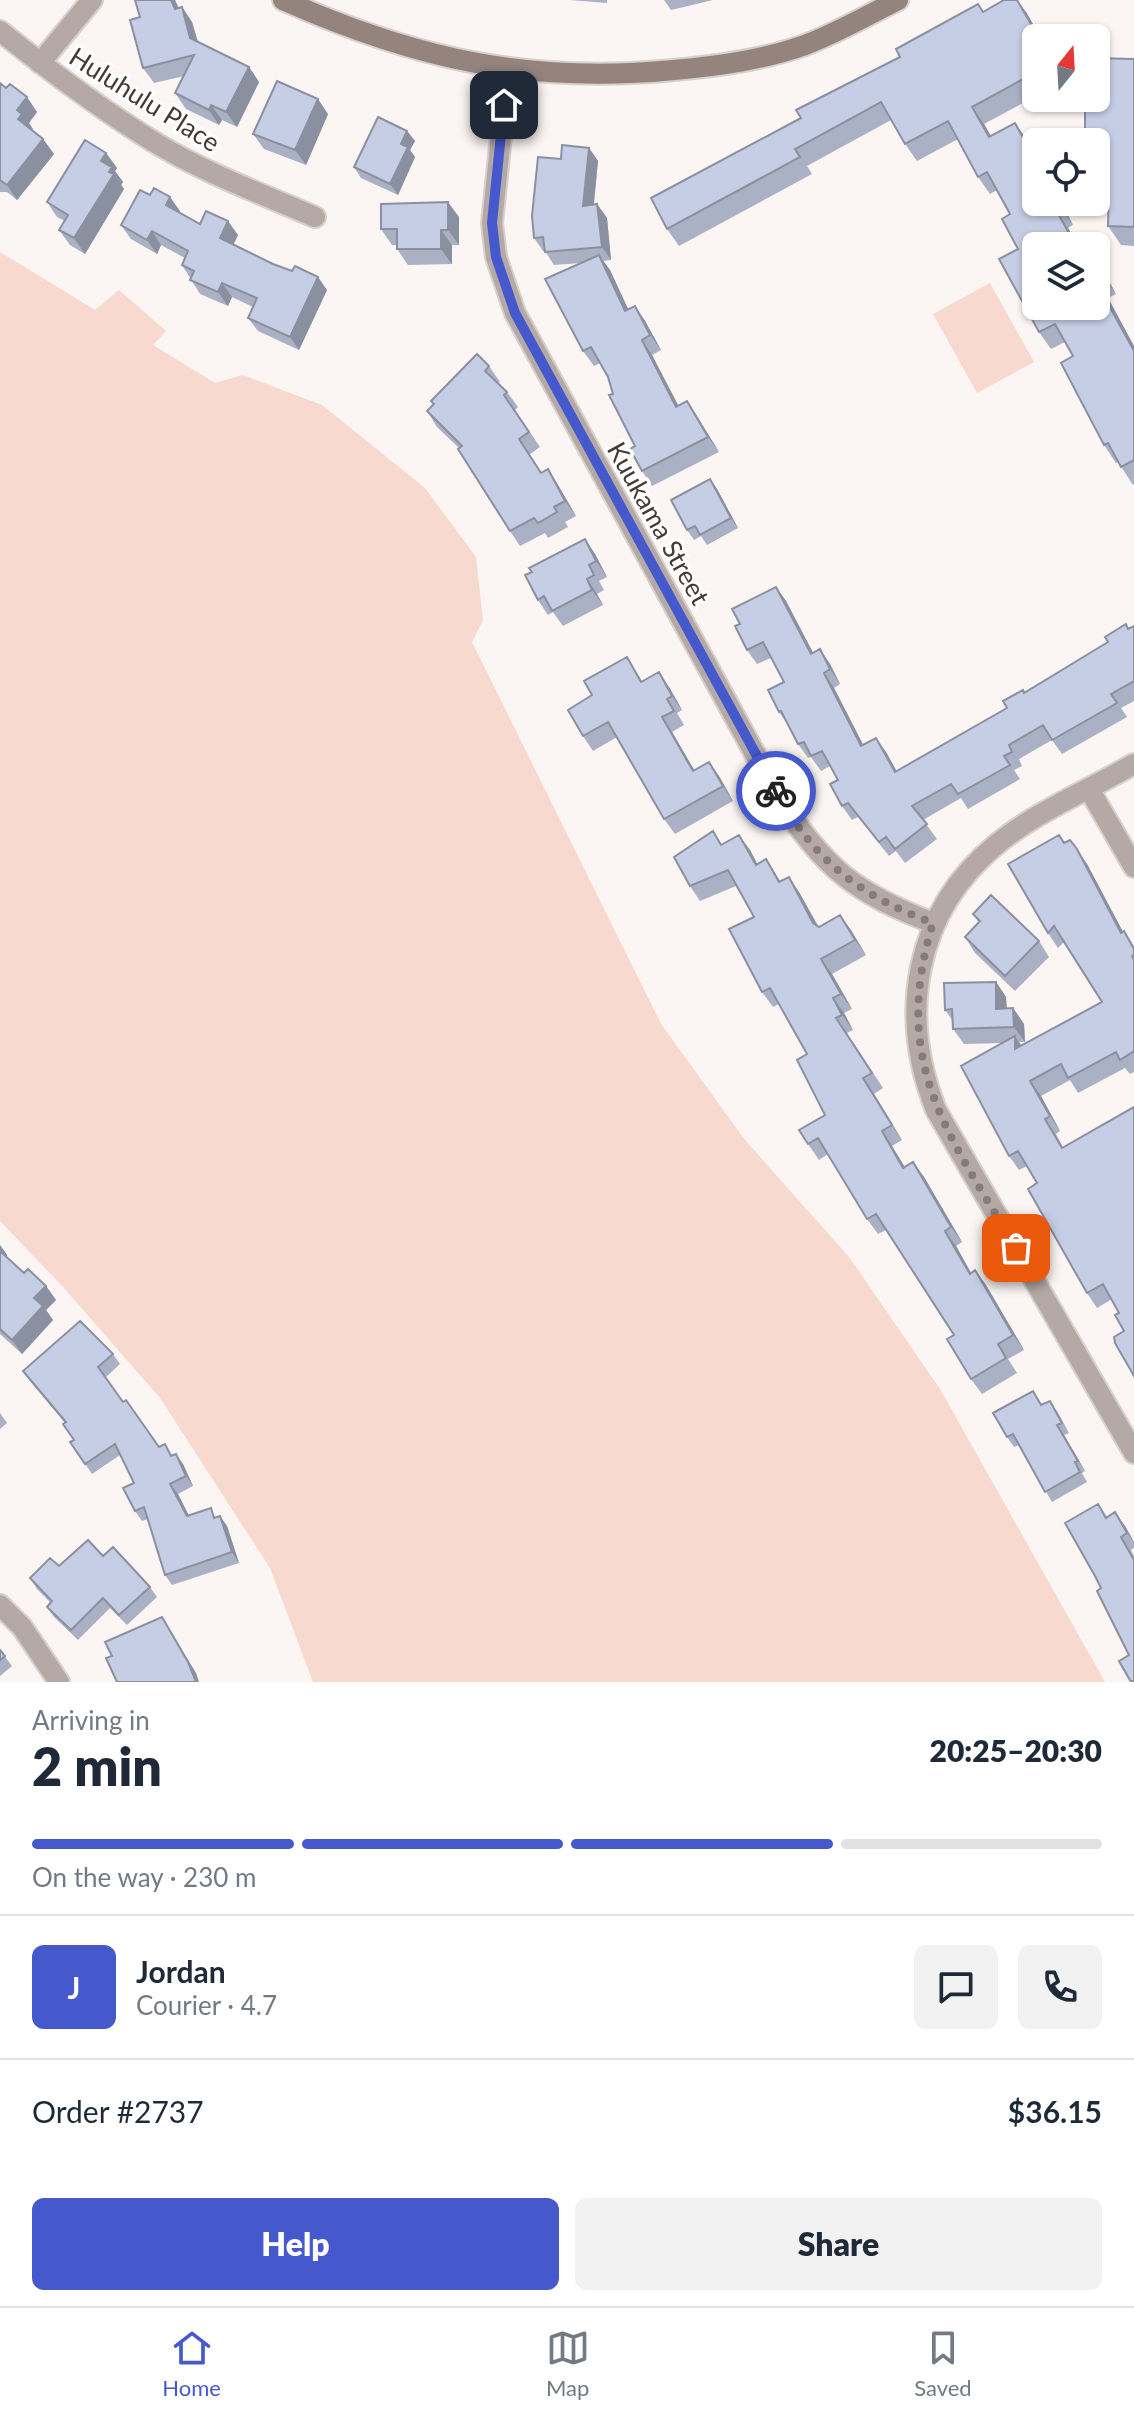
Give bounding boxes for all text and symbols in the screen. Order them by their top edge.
north arrow [1022,24,1110,112]
map controls [1022,24,1110,320]
street label: Huluhulu Place [64,40,226,158]
pin [470,71,538,139]
icon: home [482,83,526,127]
button: locate [1022,128,1110,216]
button: layers [1022,232,1110,320]
street label: Kuukama Street [601,436,717,611]
courier [736,751,816,831]
icon: bike [754,769,798,813]
pin [982,1214,1050,1282]
icon: bag [994,1226,1038,1270]
text: Arriving in [32,1704,150,1736]
text: 20:25–20:30 [929,1732,1102,1768]
text: 2 min [32,1735,162,1797]
text: On the way · 230 m [32,1861,256,1893]
button: chat [914,1945,998,2029]
button: phone [1018,1945,1102,2029]
text: Jordan [136,1953,226,1989]
text: J [68,1969,80,2005]
text: Courier · 4.7 [136,1989,277,2021]
text: Order #2737 [32,2093,204,2129]
text: $36.15 [1008,2093,1102,2129]
button: Help [32,2198,559,2290]
button: Share [575,2198,1102,2290]
tab: Home [162,2326,221,2401]
tab: Map [546,2326,590,2401]
tab: Saved [914,2326,972,2401]

